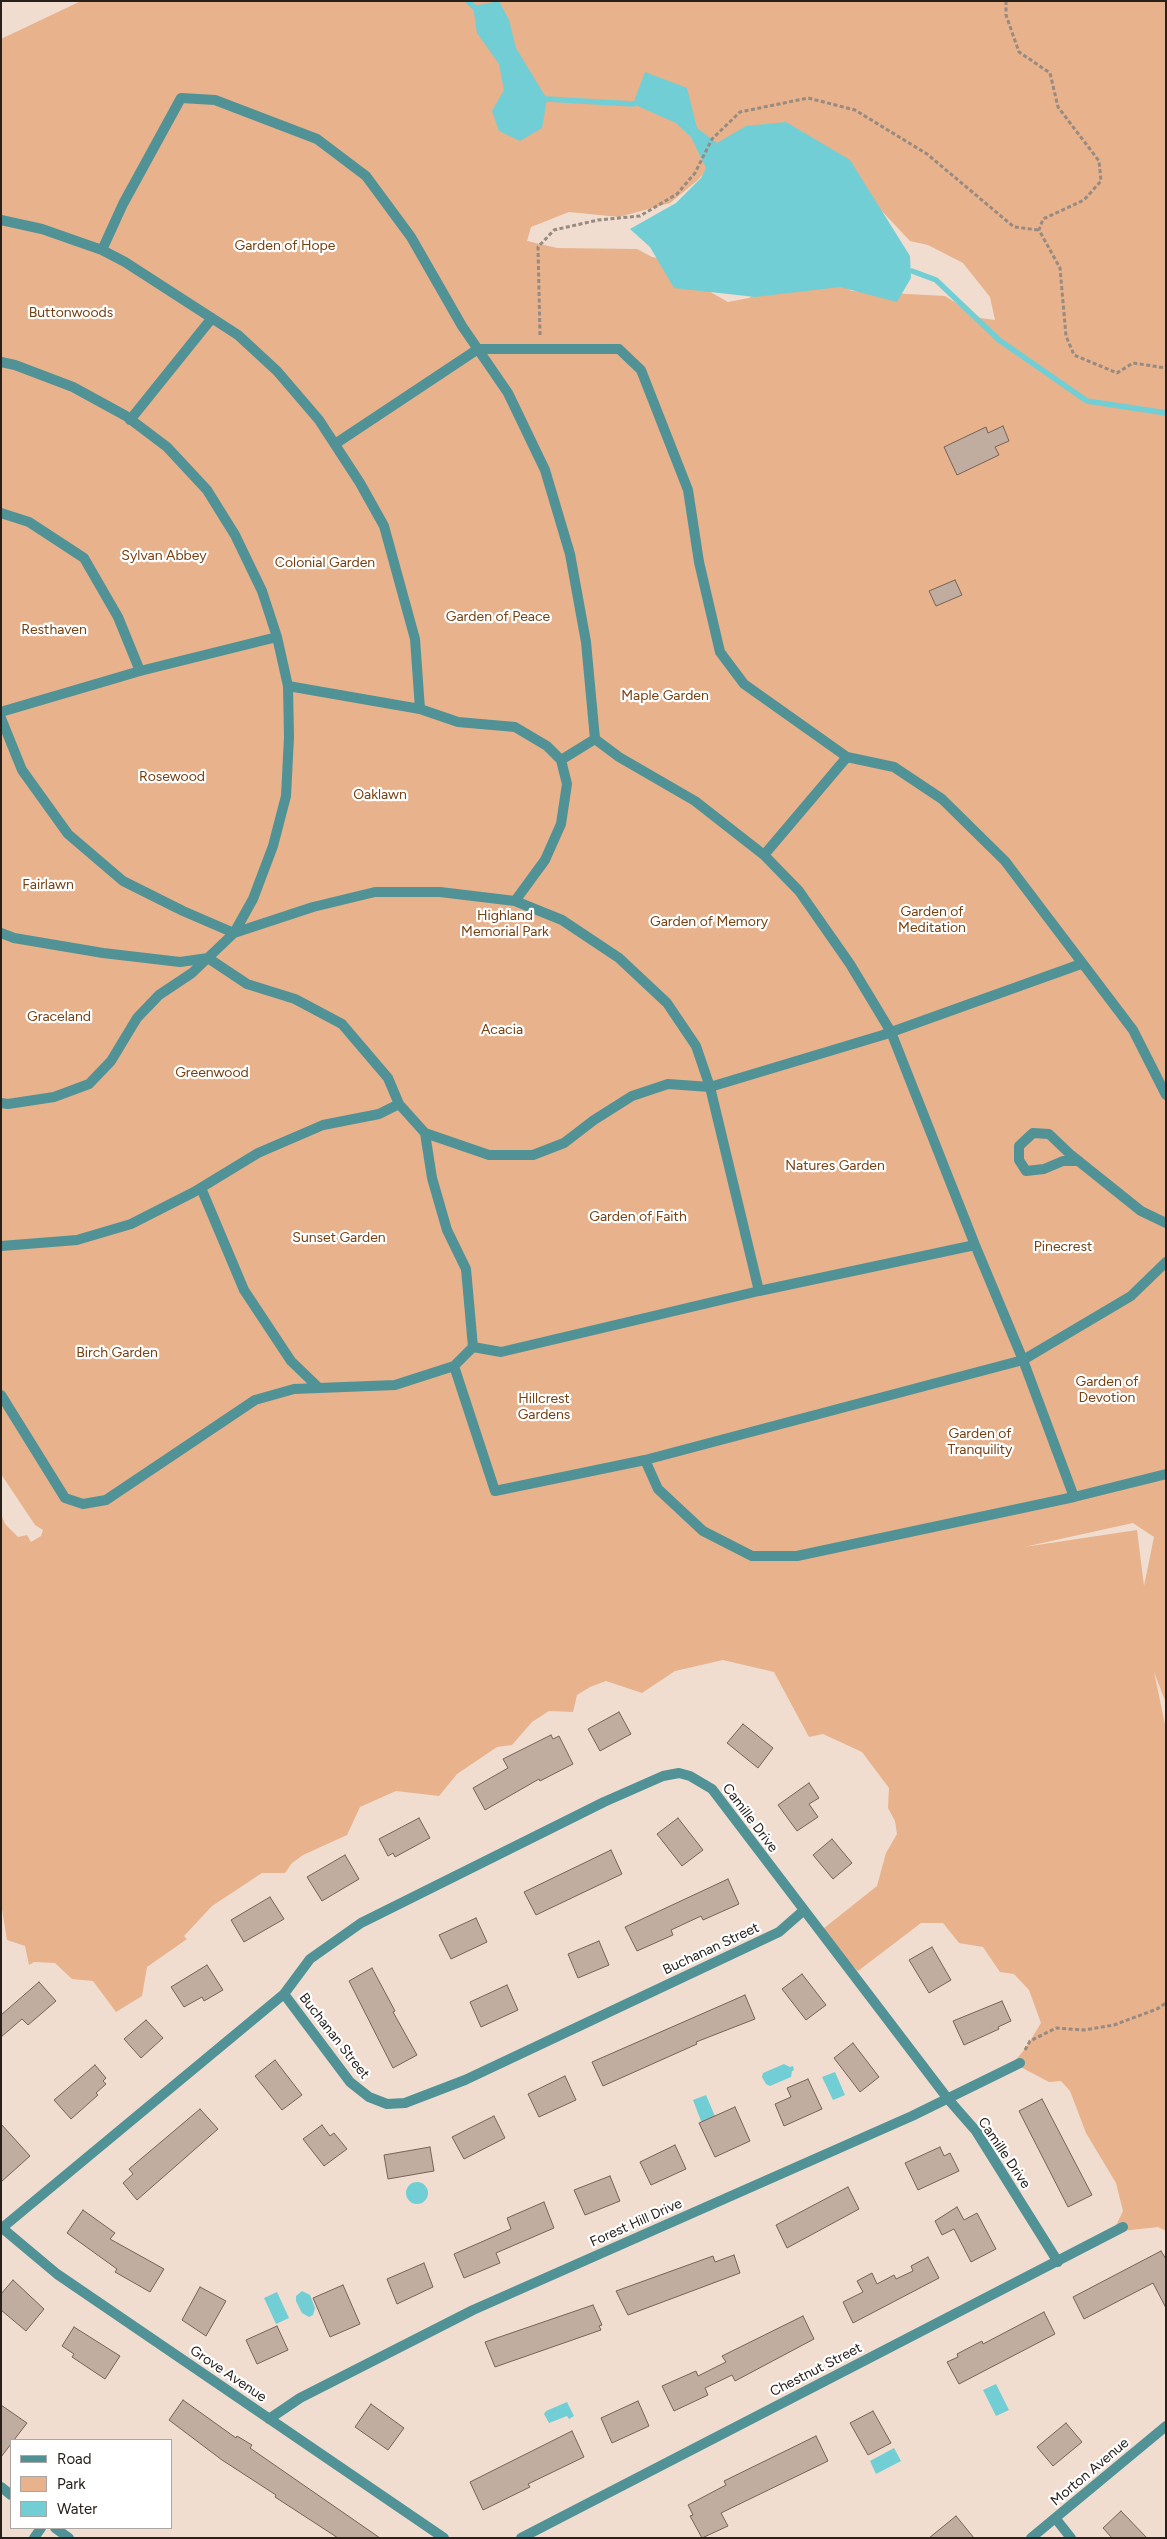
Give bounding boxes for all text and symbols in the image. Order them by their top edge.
park label: Garden of Hope [235,238,335,254]
park label: Buttonwoods [29,305,113,321]
park label: Sylvan Abbey [121,548,207,564]
park label: Colonial Garden [275,555,375,571]
park label: Garden of Peace [446,609,550,625]
park label: Resthaven [21,622,87,638]
park label: Maple Garden [621,688,709,704]
park label: Rosewood [139,769,205,785]
park label: Oaklawn [353,787,407,803]
park label: Fairlawn [22,877,74,893]
park label: Garden of Meditation [898,904,966,936]
park label: Highland Memorial Park [461,908,549,940]
park label: Garden of Memory [650,914,768,930]
park label: Graceland [27,1009,91,1025]
park label: Acacia [481,1022,523,1038]
park label: Greenwood [175,1065,249,1081]
park label: Natures Garden [785,1158,885,1174]
park label: Garden of Faith [589,1209,687,1225]
park label: Sunset Garden [292,1230,386,1246]
park label: Pinecrest [1034,1239,1092,1255]
park label: Birch Garden [76,1345,158,1361]
park label: Garden of Devotion [1076,1374,1138,1406]
park label: Hillcrest Gardens [518,1391,570,1424]
park label: Garden of Tranquility [948,1426,1012,1458]
street label: Camille Drive [719,1780,781,1856]
street label: Buchanan Street [660,1919,762,1979]
street label: Buchanan Street [295,1990,373,2082]
street label: Camille Drive [974,2114,1034,2192]
street label: Forest Hill Drive [587,2195,685,2251]
street label: Chestnut Street [767,2340,865,2400]
street label: Grove Avenue [186,2342,270,2406]
street label: Morton Avenue [1048,2434,1132,2510]
legend [10,2439,172,2529]
text: Road [57,2450,92,2468]
text: Park [57,2475,86,2493]
text: Water [57,2500,97,2518]

